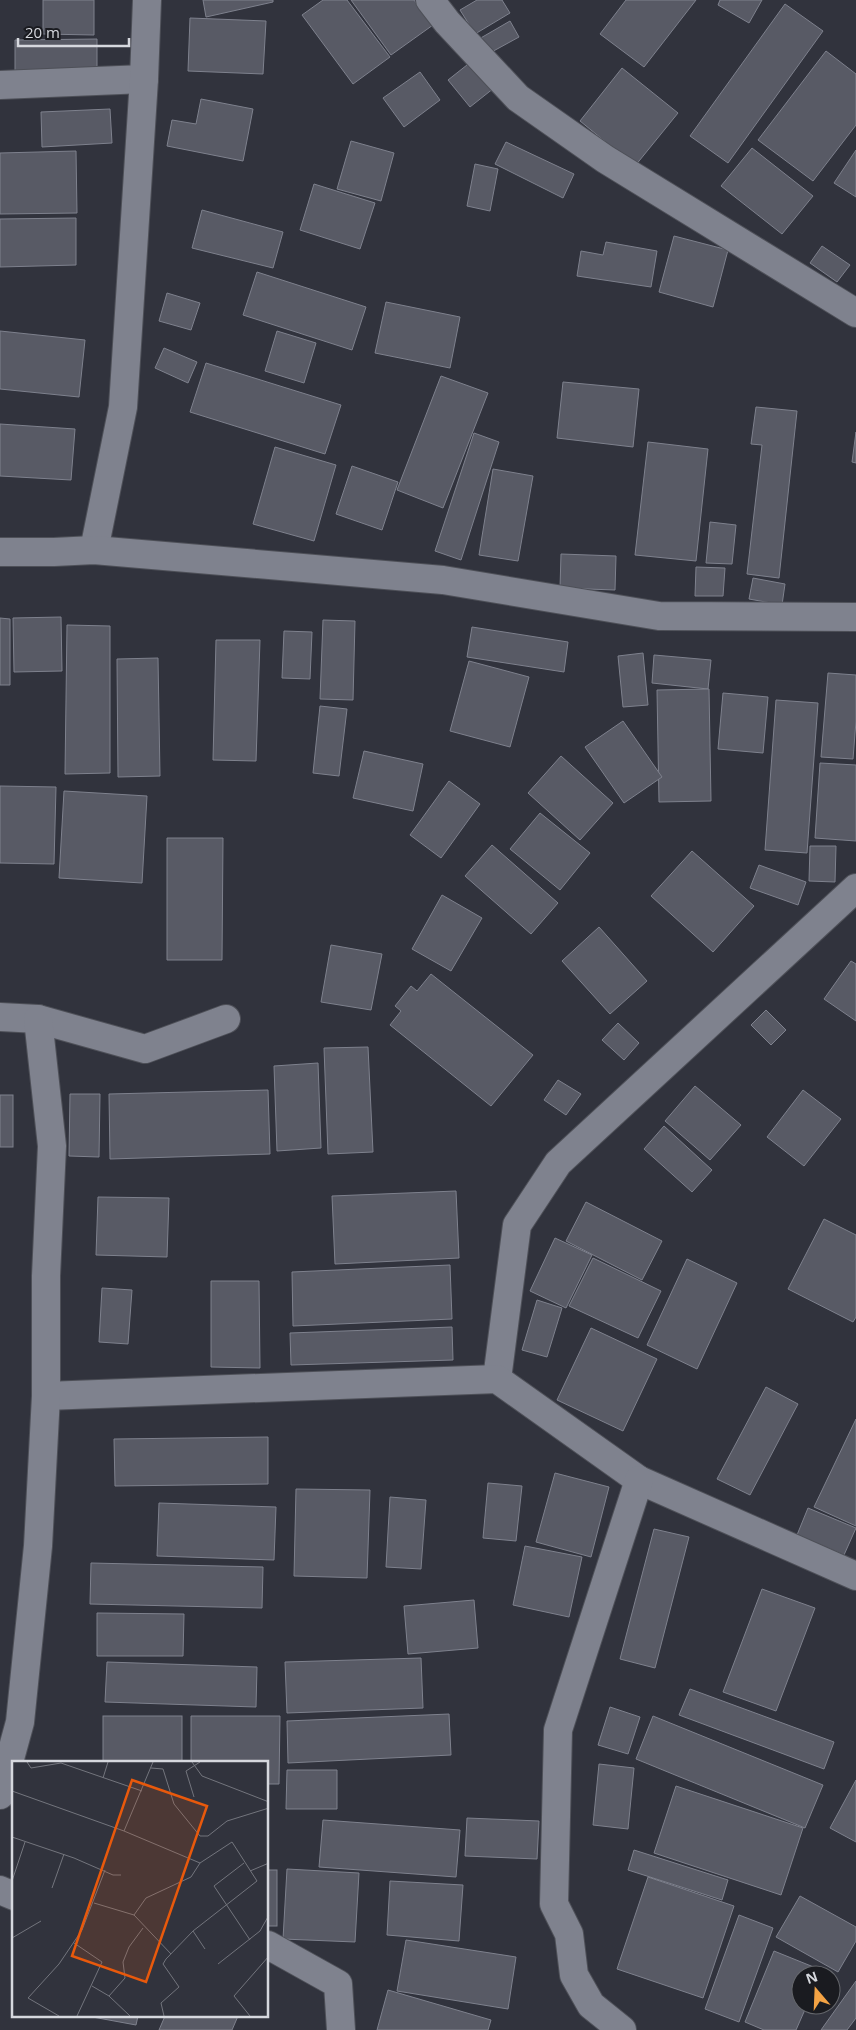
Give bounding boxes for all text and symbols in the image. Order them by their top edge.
scale bar [18,15,129,47]
text: 20 m [25,22,60,42]
inset map [12,1761,269,2018]
north arrow [791,1965,841,2015]
text: N [803,1966,820,1988]

